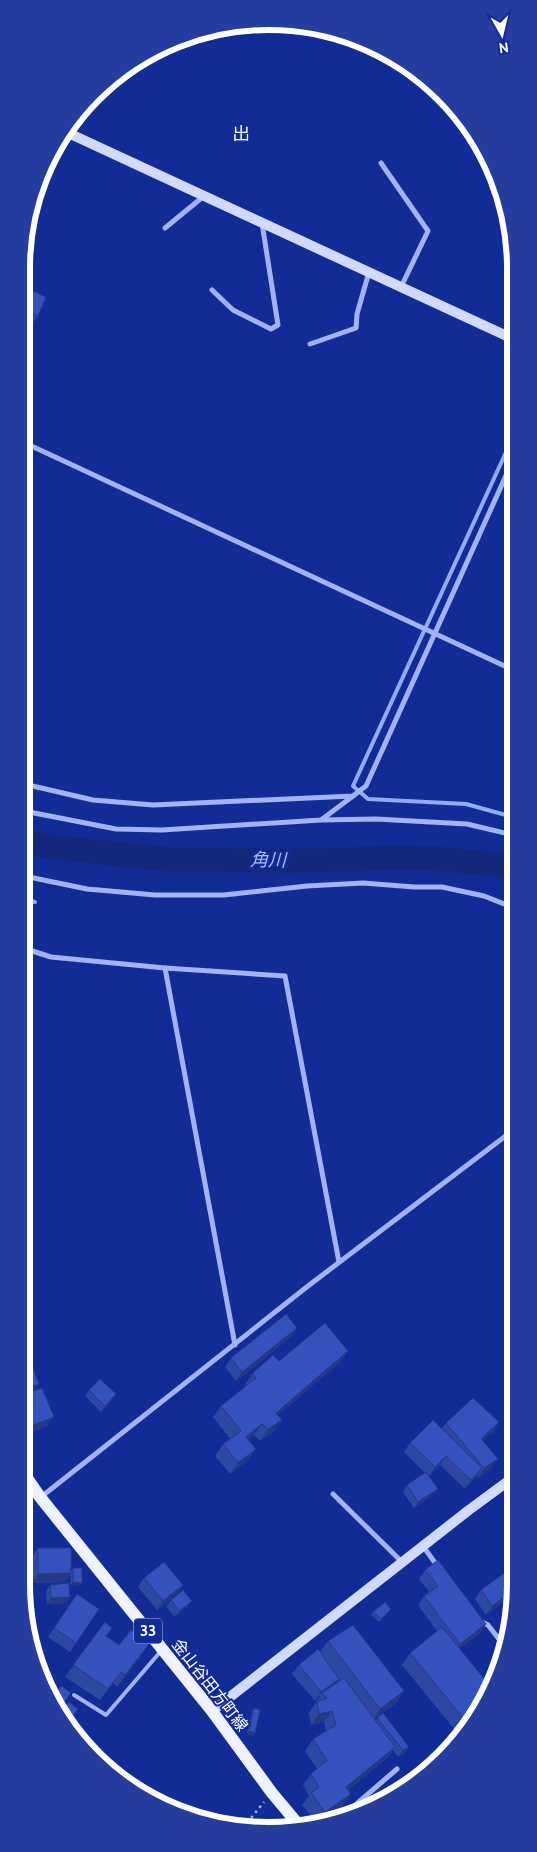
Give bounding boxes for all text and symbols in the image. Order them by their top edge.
north arrow [477,10,527,60]
text: N [498,38,510,57]
district label: 出 [232,123,250,145]
water label: 角川 [250,849,288,871]
road number: 33 [134,1618,162,1644]
street label: 金山谷田方町線 [168,1635,252,1735]

